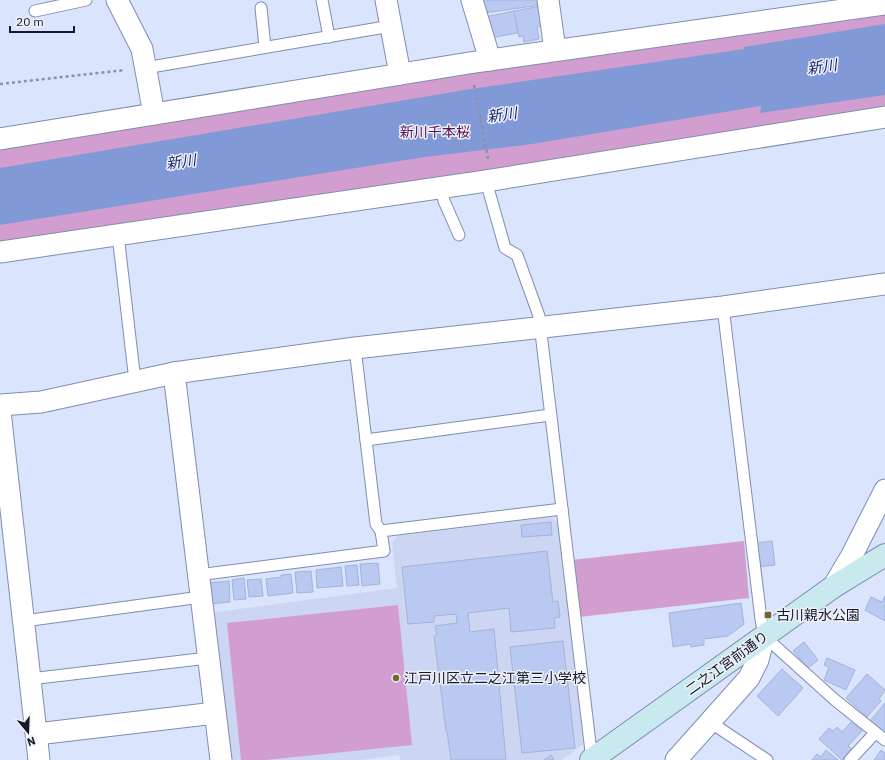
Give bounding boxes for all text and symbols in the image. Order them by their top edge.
scale bar [10,8,74,34]
text: 20 m [16,14,44,29]
water label: 新川 [806,55,840,78]
water label: 新川 [486,103,520,126]
park label: 新川千本桜 [400,123,470,141]
water label: 新川 [165,150,199,173]
place label: 古川親水公園 [776,606,860,624]
marker: 古川親水公園 [763,610,773,620]
street label: 二之江宮前通り [682,627,772,699]
place label: 江戸川区立二之江第三小学校 [404,669,586,687]
marker: 江戸川区立二之江第三小学校 [391,673,401,683]
north arrow [8,712,48,752]
text: N [25,734,37,749]

